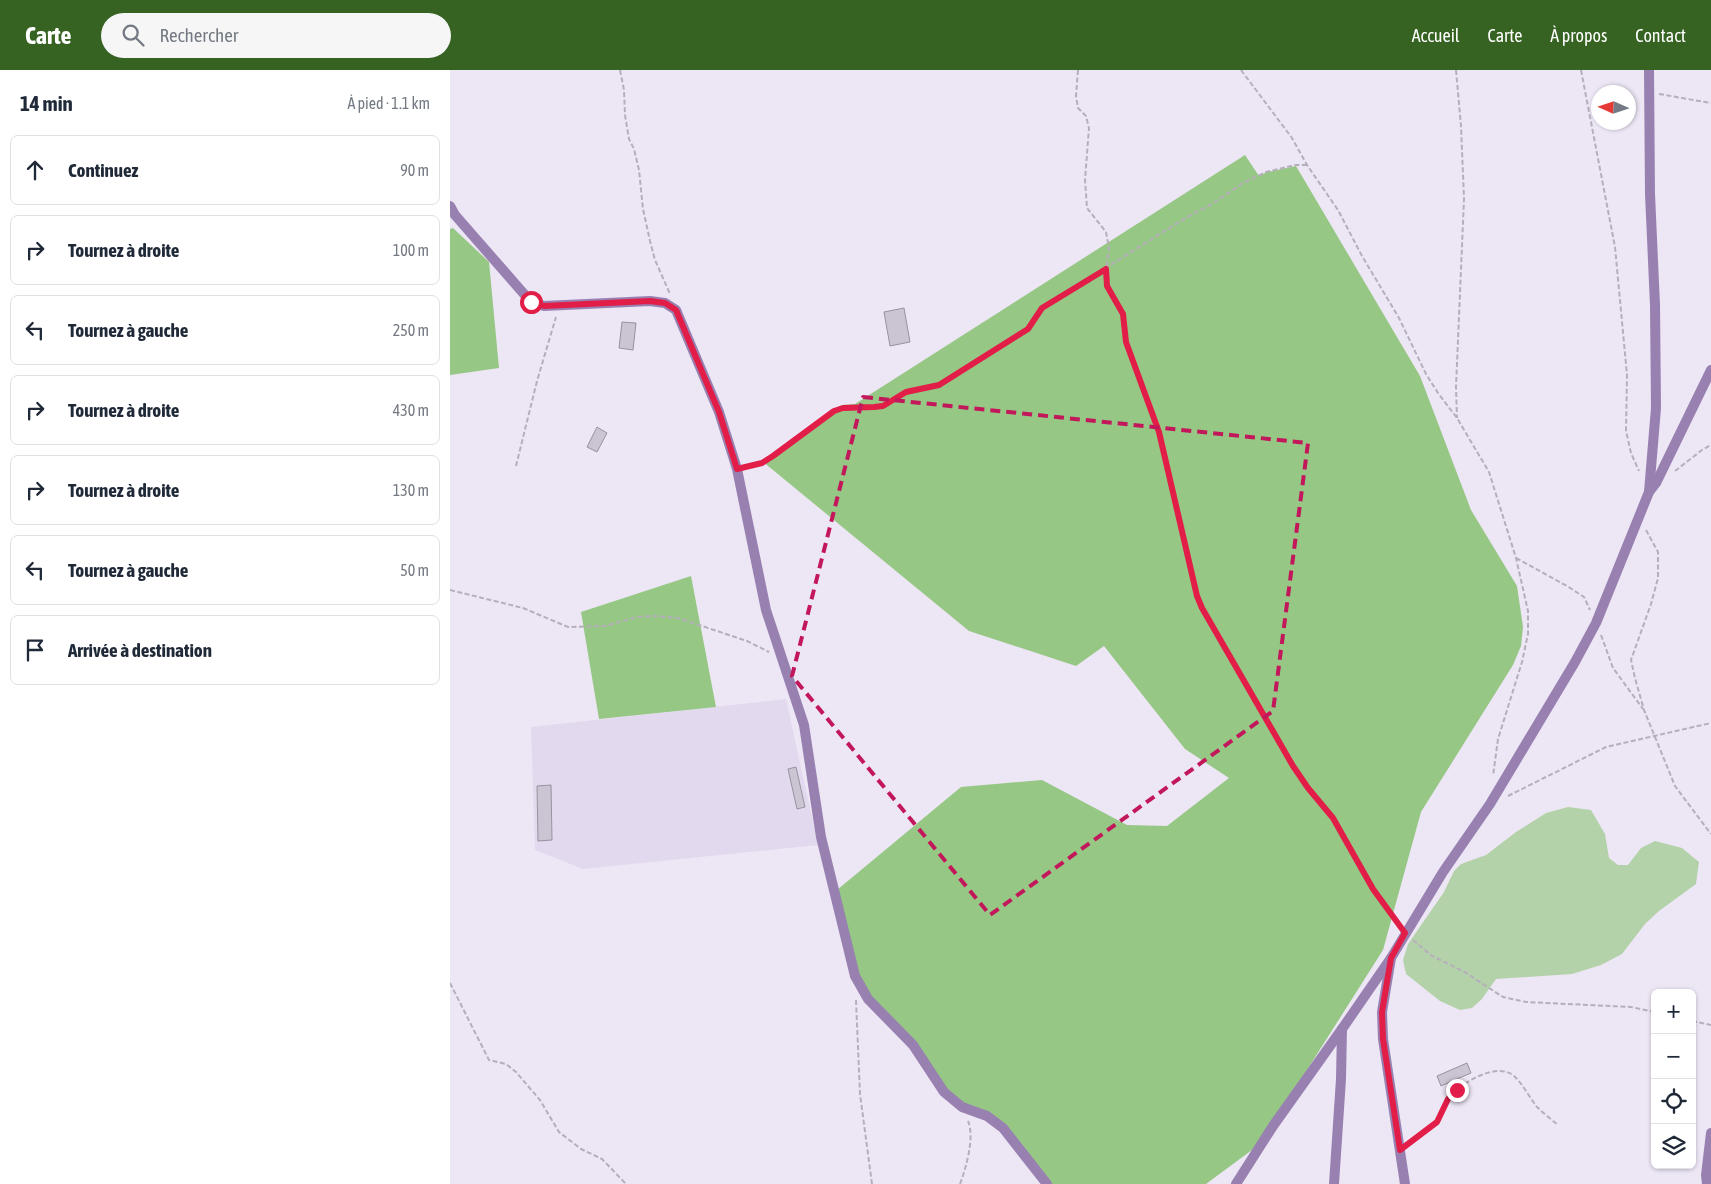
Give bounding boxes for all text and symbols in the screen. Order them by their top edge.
search box [101,13,451,58]
icon: search [119,21,147,49]
text: Carte [25,22,71,49]
text: Rechercher [159,24,238,46]
text: Accueil [1412,25,1460,46]
text: Carte [1488,25,1522,46]
text: À propos [1550,25,1607,46]
text: Contact [1635,25,1686,46]
north arrow [1591,85,1636,130]
text: 14 min [20,91,73,115]
text: À pied · 1.1 km [347,94,430,112]
icon: ahead [21,156,49,184]
text: Continuez [68,159,138,181]
text: 90 m [400,161,429,179]
icon: right [21,236,49,264]
text: Tournez à droite [68,239,179,261]
text: 100 m [393,241,429,259]
route start [520,291,543,314]
icon: left [21,316,49,344]
text: Tournez à gauche [68,319,188,341]
text: 250 m [393,321,429,339]
icon: right [21,396,49,424]
text: Tournez à droite [68,399,179,421]
text: 430 m [393,401,429,419]
icon: right [21,476,49,504]
text: Tournez à droite [68,479,179,501]
text: 130 m [393,481,429,499]
icon: left [21,556,49,584]
text: Tournez à gauche [68,559,188,581]
text: 50 m [400,561,429,579]
icon: arrive [21,636,49,664]
text: Arrivée à destination [68,639,212,661]
map controls [1651,989,1696,1169]
button: + [1651,989,1696,1034]
button: − [1651,1034,1696,1079]
route end [1446,1079,1469,1102]
button: locate [1651,1079,1696,1124]
button: layers [1651,1124,1696,1169]

